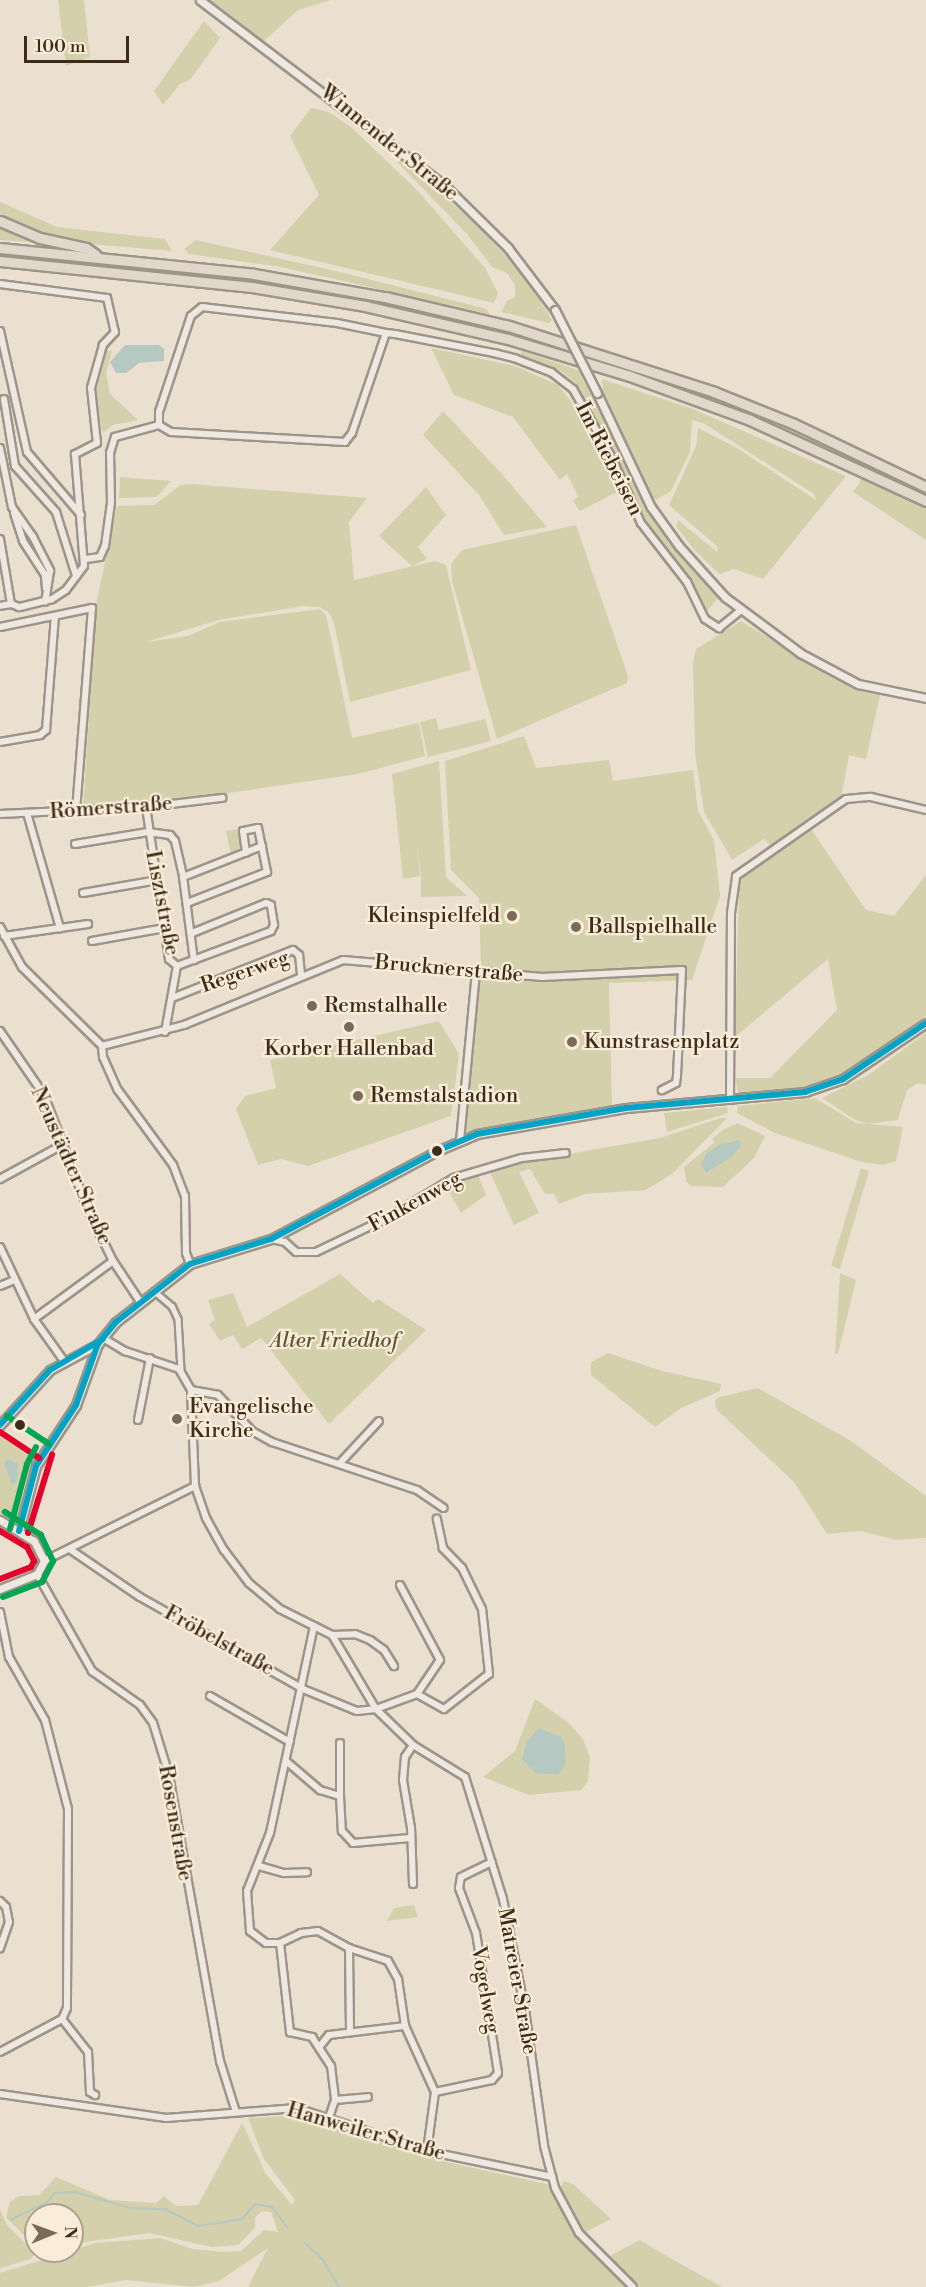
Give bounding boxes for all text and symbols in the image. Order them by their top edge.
scale bar [27,24,132,62]
text: 100 m [35,35,86,58]
street label: Winnender Straße [315,79,463,207]
street label: Im Riebeisen [570,398,648,520]
street label: Römerstraße [49,791,173,825]
street label: Lisztstraße [139,848,185,958]
place label: Kleinspielfeld [367,903,500,929]
marker: Kleinspielfeld [505,909,519,923]
place label: Ballspielhalle [588,914,717,940]
marker: Ballspielhalle [569,920,583,934]
street label: Regerweg [197,945,293,999]
street label: Brucknerstraße [374,950,524,988]
place label: Remstalhalle [324,993,448,1019]
marker: Remstalhalle [305,999,319,1013]
marker: Korber Hallenbad [342,1020,356,1034]
place label: Kunstrasenplatz [584,1029,739,1055]
marker: Kunstrasenplatz [565,1035,579,1049]
place label: Korber Hallenbad [264,1036,434,1062]
street label: Neustädter Straße [25,1083,117,1249]
place label: Remstalstadion [370,1083,518,1109]
marker: Remstalstadion [351,1089,365,1103]
unlabelled marker [431,1145,443,1157]
street label: Finkenweg [364,1166,466,1238]
park label: Alter Friedhof [270,1328,398,1354]
place label: Evangelische Kirche [189,1394,313,1444]
marker: Evangelische Kirche [170,1412,184,1426]
unlabelled marker [14,1419,26,1431]
street label: Fröbelstraße [160,1600,278,1682]
street label: Rosenstraße [152,1763,198,1883]
street label: Matreier Straße [492,1906,542,2056]
street label: Vogelweg [465,1944,505,2036]
street label: Hanweiler Straße [284,2097,448,2167]
north arrow [24,2203,84,2263]
text: N [60,2226,80,2239]

